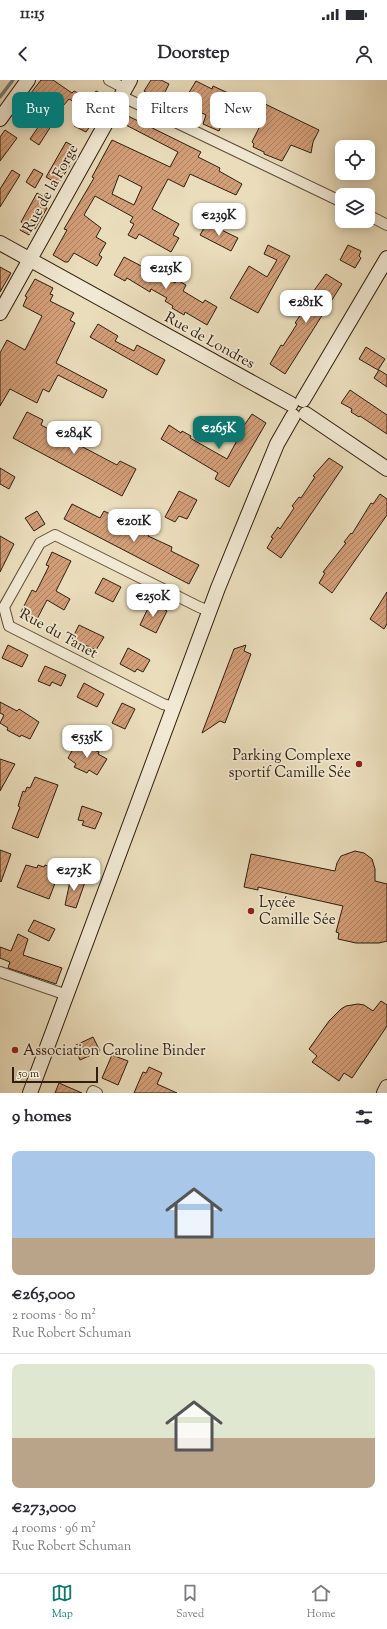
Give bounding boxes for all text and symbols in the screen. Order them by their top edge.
text: 11:15 [20,4,44,25]
text: Doorstep [157,41,230,67]
icon: back [12,43,34,65]
icon: person [353,43,375,65]
chip: Buy [12,92,64,128]
chip: Rent [72,92,129,128]
chip: Filters [137,92,202,128]
chip: New [210,92,266,128]
map controls [335,140,375,228]
button: locate [335,140,375,180]
street label: Rue de la Forge [18,141,84,237]
button: layers [335,188,375,228]
pin: €239K [191,203,247,237]
text: €239K [202,207,236,225]
pin: €215K [138,256,194,290]
text: €215K [150,260,182,278]
pin: €281K [278,290,334,324]
text: €281K [289,294,323,312]
street label: Rue de Londres [160,308,258,375]
pin: €265K [191,416,247,450]
text: €265K [202,420,236,438]
pin: €284K [46,421,102,455]
text: €284K [56,425,92,443]
pin: €201K [106,509,162,543]
text: €201K [117,513,151,531]
pin: €250K [125,584,181,618]
text: €250K [136,588,170,606]
street label: Rue du Tanet [15,604,101,664]
pin: €535K [59,725,115,759]
text: €535K [71,729,103,747]
place label: Parking Complexe sportif Camille Sée [228,746,351,784]
marker: Parking Complexe sportif Camille Sée [354,759,364,769]
pin: €273K [46,858,102,892]
text: €273K [56,862,92,880]
place label: Lycée Camille Sée [259,893,336,931]
marker: Lycée Camille Sée [246,906,256,916]
place label: Association Caroline Binder [23,1041,206,1062]
marker: Association Caroline Binder [10,1045,20,1055]
scale bar [12,1065,98,1084]
text: 50 m [18,1066,39,1082]
text: 9 homes [12,1105,71,1129]
icon: filters [353,1106,375,1128]
icon: home [158,1177,230,1249]
text: €265,000 [12,1283,75,1307]
text: 2 rooms · 80 m² [12,1307,96,1325]
text: Rue Robert Schuman [12,1325,131,1343]
icon: home [158,1390,230,1462]
text: €273,000 [12,1496,76,1520]
text: 4 rooms · 96 m² [12,1520,96,1538]
text: Rue Robert Schuman [12,1538,131,1556]
tab: Map [51,1582,73,1622]
tab: Saved [176,1582,204,1622]
tab: Home [307,1582,336,1622]

